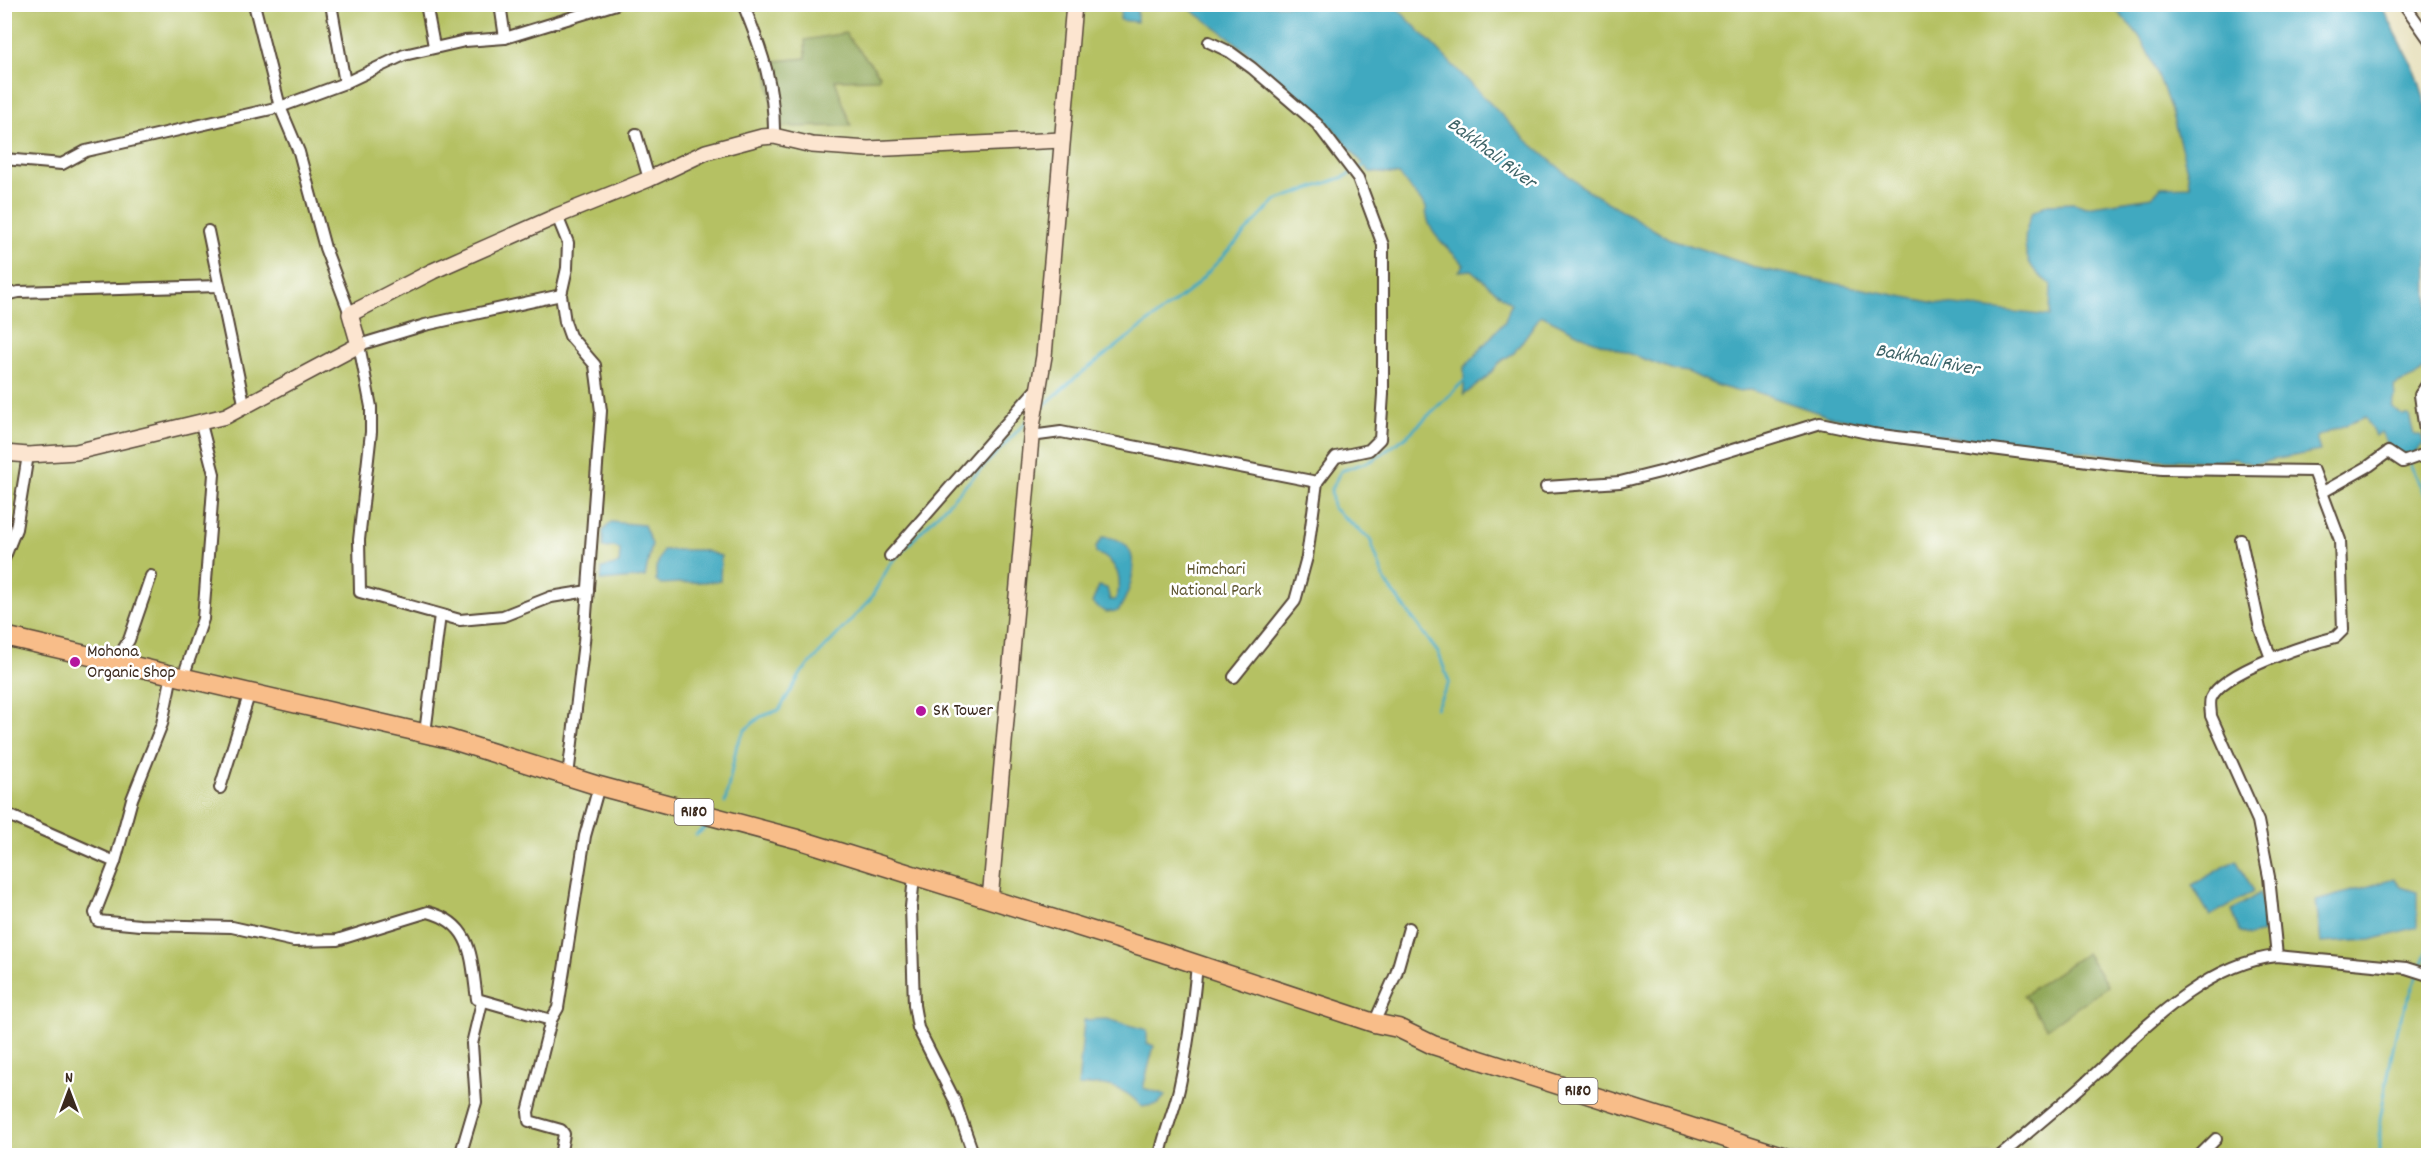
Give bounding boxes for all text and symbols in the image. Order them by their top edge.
water label: Bakkhali River [1441,111,1543,198]
water label: Bakkhali River [1873,337,1984,385]
park label: Himchari National Park [1170,558,1262,604]
place label: Mohona Organic Shop [87,640,176,686]
marker: Mohona Organic Shop [68,655,82,669]
place label: SK Tower [933,699,993,724]
marker: SK Tower [914,704,928,718]
road number: R180 [674,799,714,825]
north arrow [39,1061,99,1121]
text: N [65,1067,73,1090]
road number: R180 [1558,1078,1598,1104]

